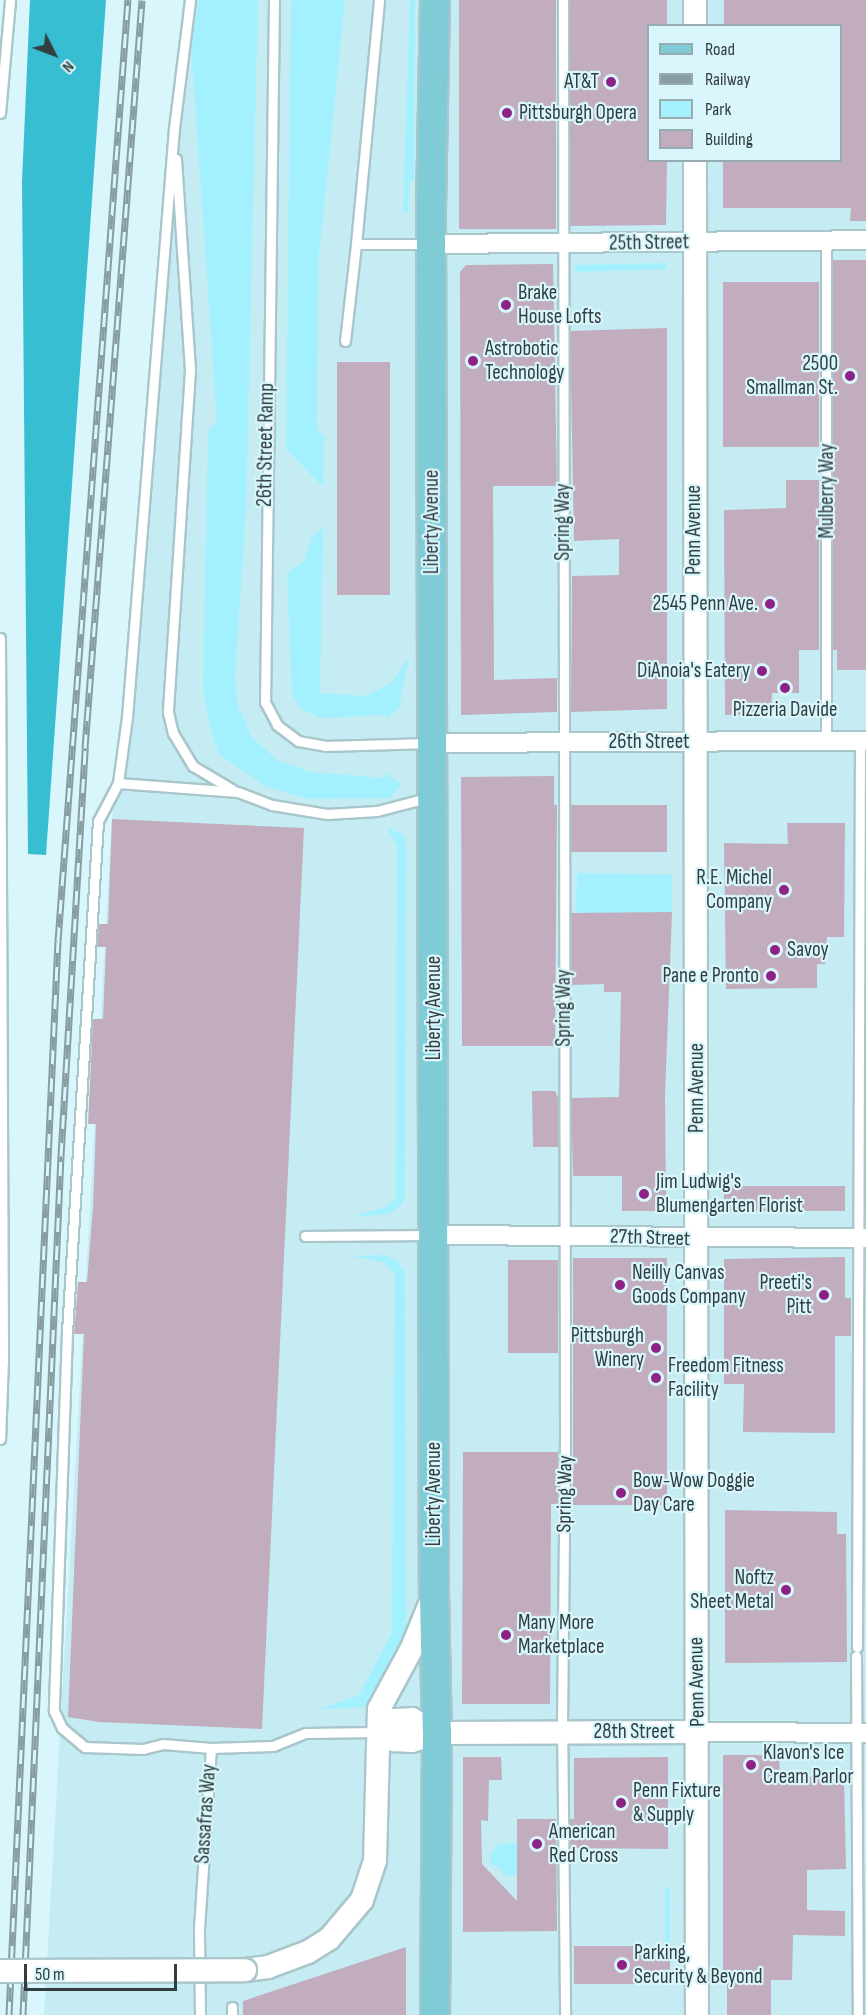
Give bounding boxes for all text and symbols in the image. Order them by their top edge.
north arrow [24,24,84,84]
legend [647,24,842,162]
text: Road [705,39,735,60]
text: N [58,57,78,76]
place label: AT&T [564,69,599,95]
text: Railway [705,69,750,90]
marker: AT&T [604,75,618,89]
text: Park [705,99,731,120]
place label: Pittsburgh Opera [519,100,637,126]
marker: Pittsburgh Opera [500,106,514,120]
text: Building [705,129,753,150]
street label: 25th Street [609,230,689,256]
place label: Brake House Lofts [518,280,602,330]
marker: Brake House Lofts [499,298,513,312]
place label: Astrobotic Technology [485,336,564,386]
place label: 2500 Smallman St. [746,351,838,401]
marker: Astrobotic Technology [466,354,480,368]
marker: 2500 Smallman St. [843,369,857,383]
street label: 26th Street Ramp [252,383,280,507]
street label: Mulberry Way [814,443,840,539]
street label: Liberty Avenue [419,470,445,574]
street label: Spring Way [550,483,576,561]
street label: Penn Avenue [681,485,707,575]
place label: 2545 Penn Ave. [653,591,758,617]
marker: 2545 Penn Ave. [763,597,777,611]
place label: DiAnoia's Eatery [637,658,750,684]
marker: DiAnoia's Eatery [755,664,769,678]
marker: Pizzeria Davide [778,681,792,695]
place label: Pizzeria Davide [733,697,837,723]
street label: 26th Street [609,729,689,755]
place label: R.E. Michel Company [696,865,772,915]
marker: R.E. Michel Company [777,883,791,897]
place label: Savoy [787,937,829,963]
marker: Savoy [768,943,782,957]
street label: Liberty Avenue [421,956,447,1060]
place label: Pane e Pronto [662,963,759,989]
street label: Spring Way [551,969,577,1047]
marker: Pane e Pronto [764,969,778,983]
street label: Penn Avenue [684,1043,710,1133]
place label: Jim Ludwig's Blumengarten Florist [656,1169,803,1219]
marker: Jim Ludwig's Blumengarten Florist [637,1187,651,1201]
street label: 27th Street [609,1224,691,1252]
place label: Neilly Canvas Goods Company [632,1260,746,1310]
place label: Preeti's Pitt [759,1270,812,1320]
marker: Neilly Canvas Goods Company [613,1278,627,1292]
marker: Preeti's Pitt [817,1288,831,1302]
place label: Pittsburgh Winery [571,1323,644,1373]
marker: Pittsburgh Winery [649,1341,663,1355]
place label: Freedom Fitness Facility [668,1353,784,1403]
marker: Freedom Fitness Facility [649,1371,663,1385]
street label: Liberty Avenue [421,1442,447,1546]
street label: Spring Way [552,1455,578,1533]
place label: Bow-Wow Doggie Day Care [633,1468,755,1518]
marker: Bow-Wow Doggie Day Care [614,1486,628,1500]
place label: Noftz Sheet Metal [690,1565,774,1615]
marker: Noftz Sheet Metal [779,1583,793,1597]
place label: Many More Marketplace [518,1610,604,1660]
marker: Many More Marketplace [499,1628,513,1642]
street label: Penn Avenue [684,1637,710,1727]
street label: 28th Street [594,1719,674,1745]
place label: Klavon's Ice Cream Parlor [763,1740,853,1790]
marker: Klavon's Ice Cream Parlor [744,1758,758,1772]
street label: Sassafras Way [190,1763,222,1865]
place label: Penn Fixture & Supply [633,1778,721,1828]
marker: Penn Fixture & Supply [614,1796,628,1810]
place label: American Red Cross [549,1819,618,1869]
marker: American Red Cross [530,1837,544,1851]
place label: Parking, Security & Beyond [634,1940,762,1990]
scale bar [27,1952,180,1990]
marker: Parking, Security & Beyond [615,1958,629,1972]
text: 50 m [35,1964,65,1985]

